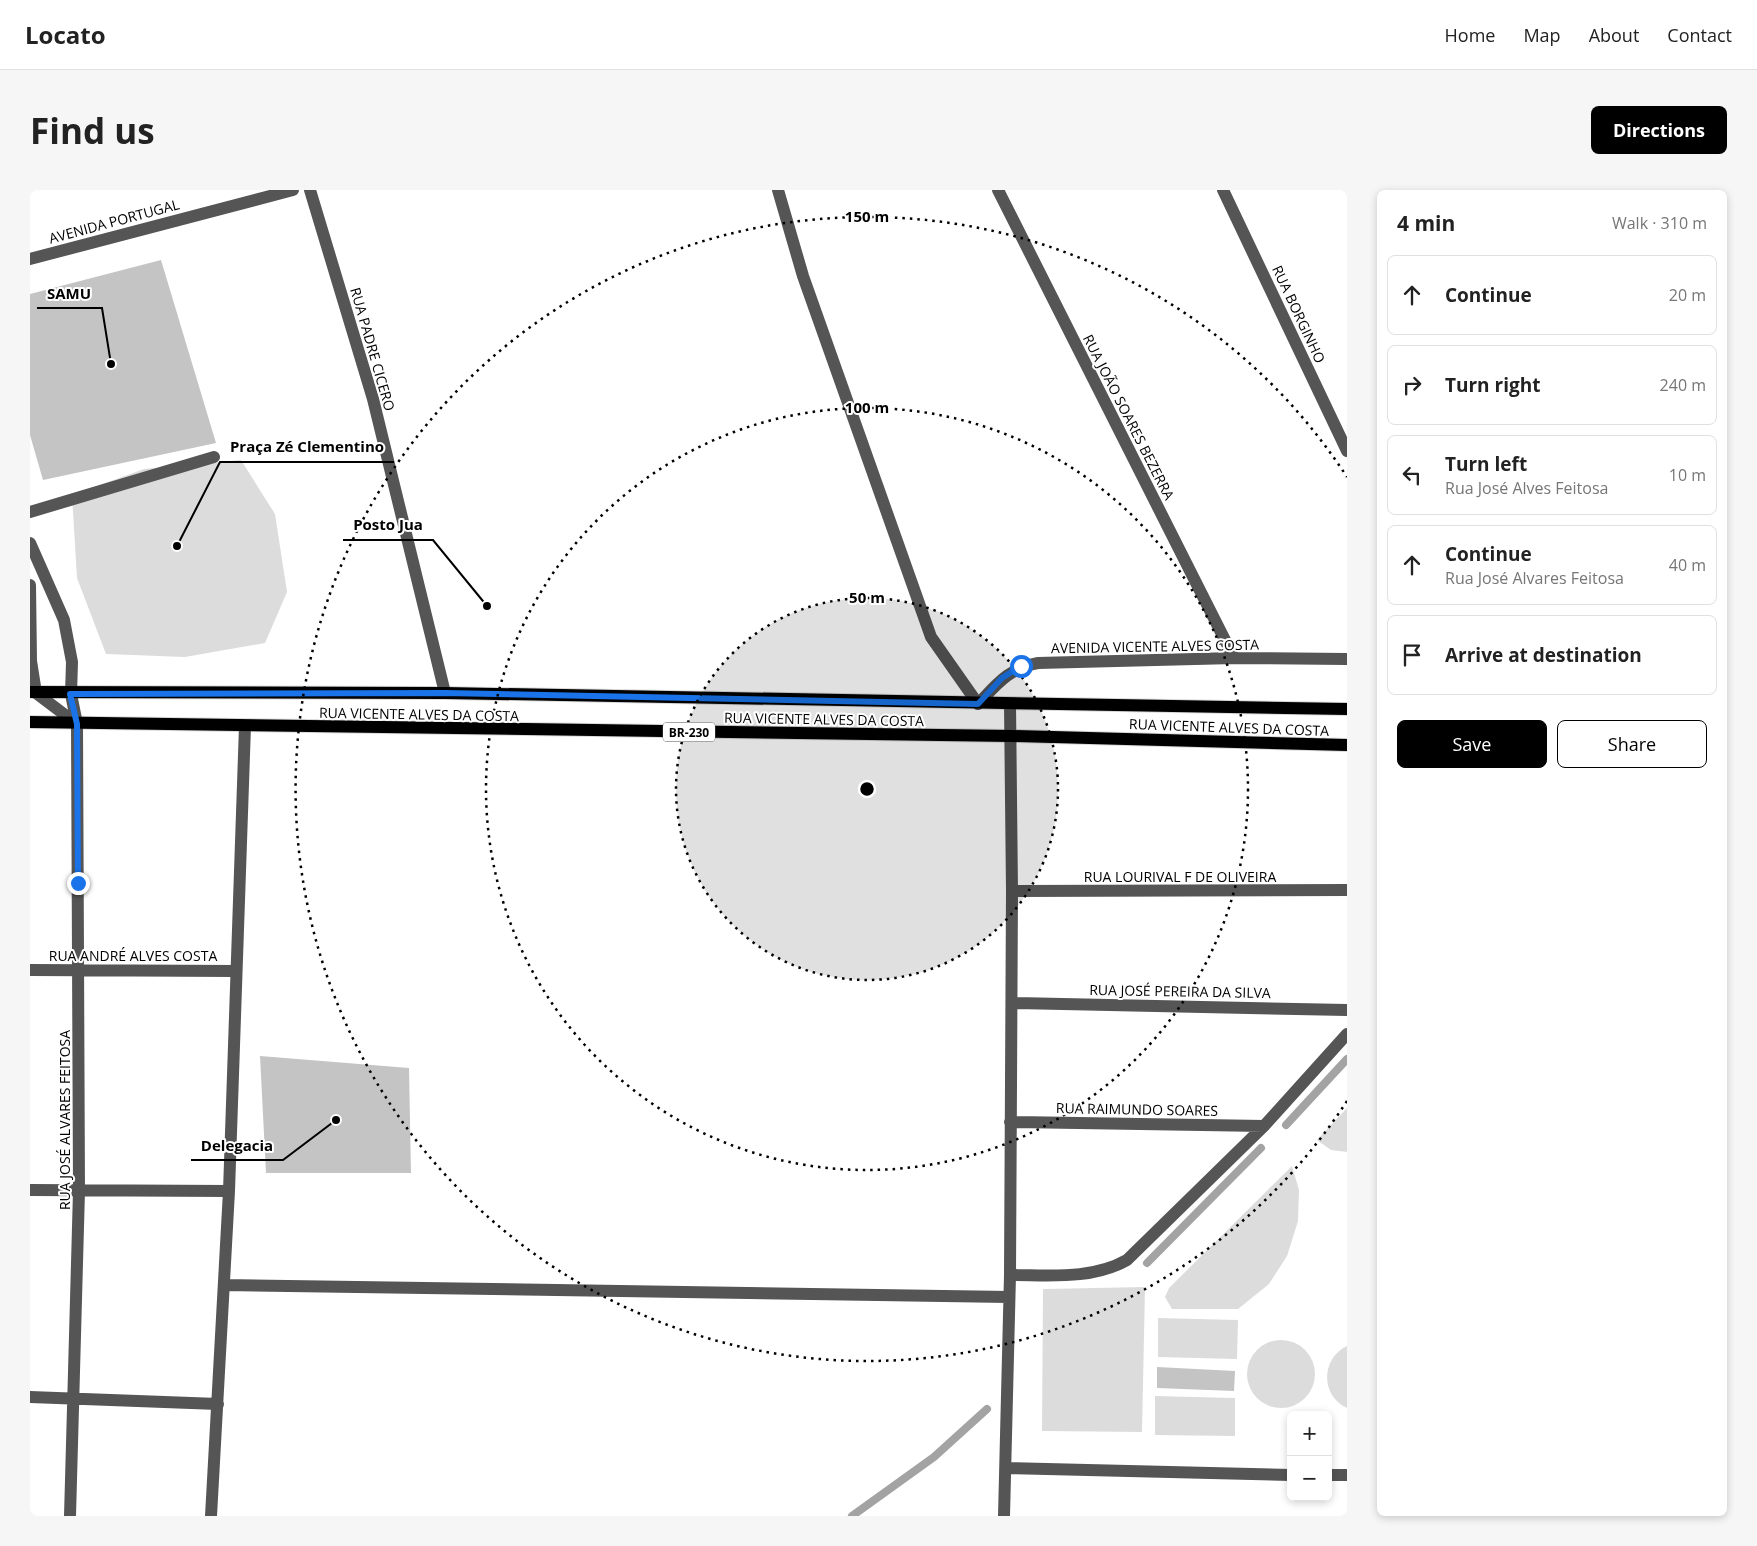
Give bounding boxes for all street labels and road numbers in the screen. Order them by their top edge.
street label: AVENIDA PORTUGAL [47,194,181,248]
street label: RUA BORGINHO [1268,262,1330,366]
street label: RUA PADRE CICERO [346,285,400,413]
street label: RUA JOÃO SOARES BEZERRA [1079,331,1179,503]
street label: AVENIDA VICENTE ALVES COSTA [1051,635,1259,657]
street label: RUA VICENTE ALVES DA COSTA [319,703,519,725]
street label: RUA VICENTE ALVES DA COSTA [724,708,924,730]
street label: RUA VICENTE ALVES DA COSTA [1129,714,1329,740]
road number: BR-230 [663,722,715,742]
street label: RUA LOURIVAL F DE OLIVEIRA [1084,867,1276,886]
street label: RUA ANDRÉ ALVES COSTA [49,946,217,965]
street label: RUA JOSÉ PEREIRA DA SILVA [1089,980,1271,1002]
street label: RUA JOSÉ ALVARES FEITOSA [55,1030,74,1210]
street label: RUA RAIMUNDO SOARES [1056,1098,1218,1120]

